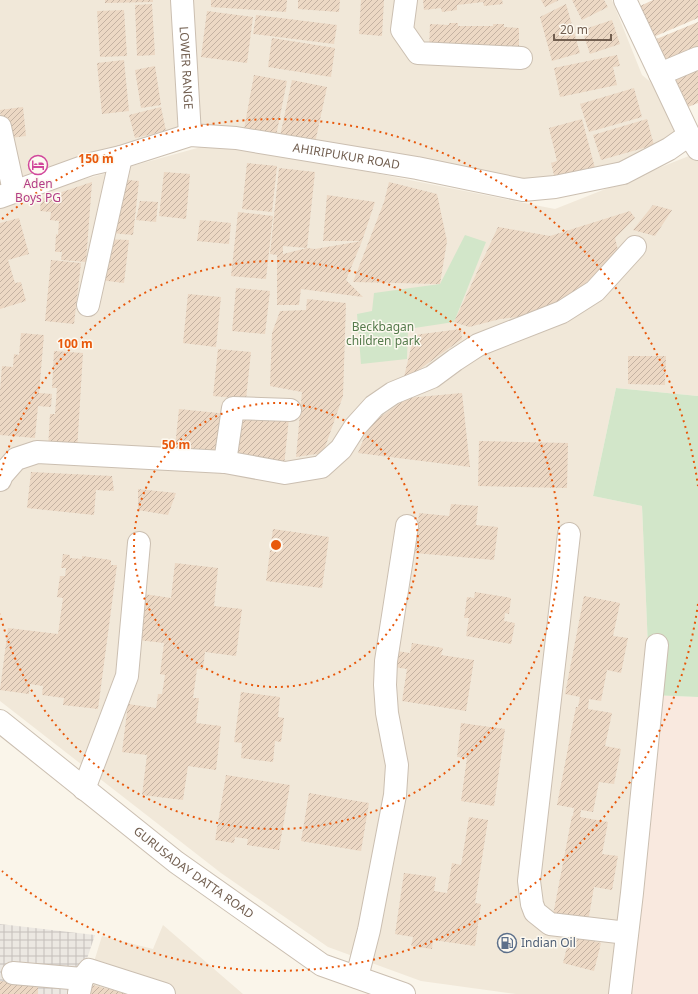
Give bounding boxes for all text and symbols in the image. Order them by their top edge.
scale bar [554,16,611,42]
text: 20 m [560,21,588,38]
street label: LOWER RANGE [176,26,197,110]
street label: AHIRIPUKUR ROAD [292,139,401,173]
text: 150 m [78,150,114,167]
hotel icon: Aden Boys PG [27,154,49,176]
place label: Aden Boys PG [15,175,61,206]
park label: Beckbagan children park [346,318,421,349]
text: 100 m [57,335,93,352]
text: 50 m [162,436,190,453]
centre of rings [269,538,283,552]
street label: GURUSADAY DATTA ROAD [130,822,258,922]
fuel station icon: Indian Oil [496,932,518,954]
place label: Indian Oil [521,934,576,951]

